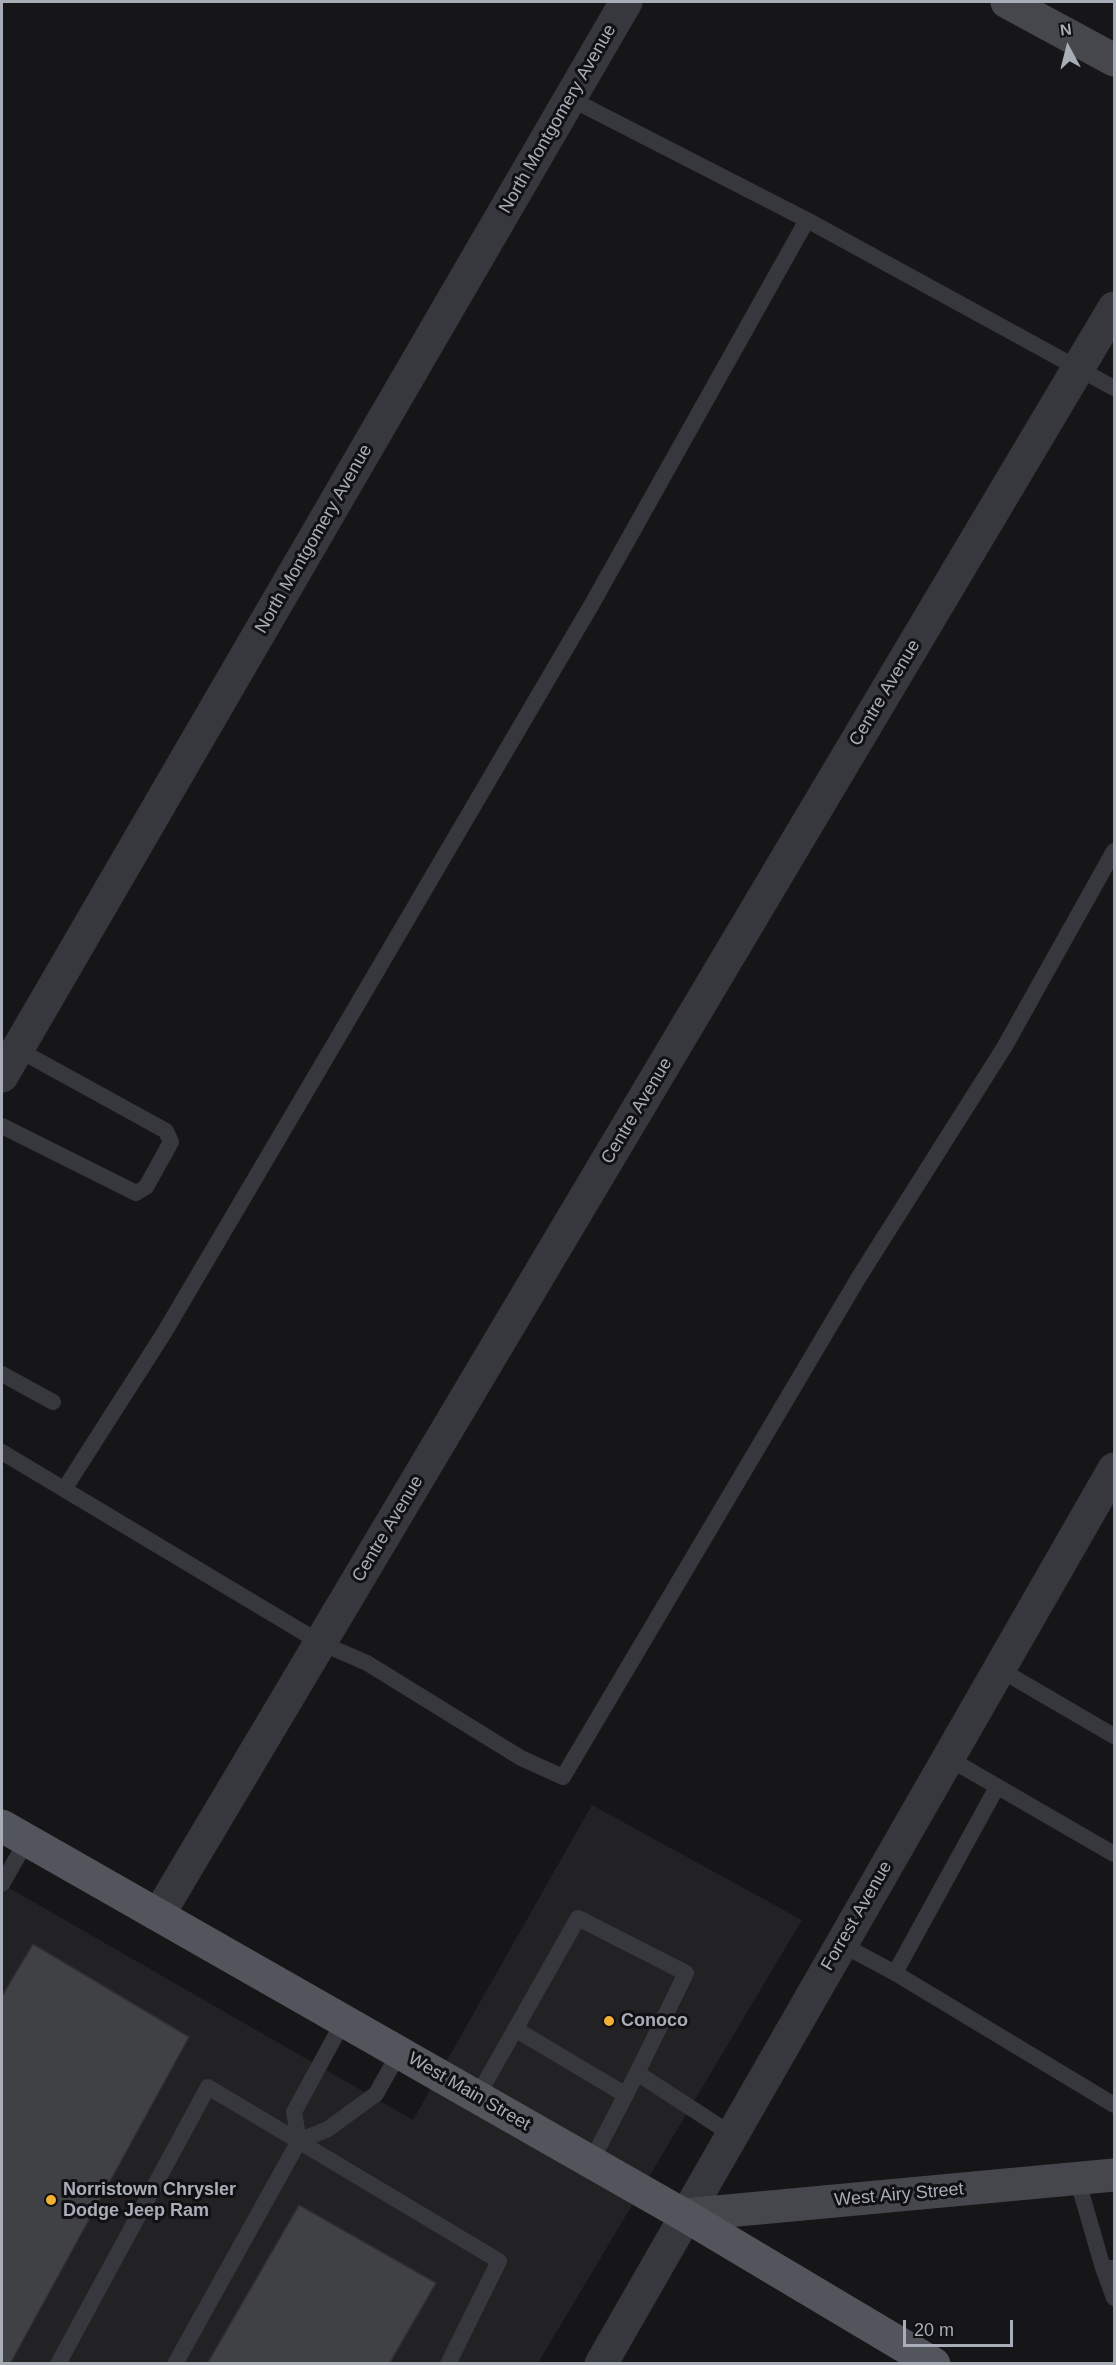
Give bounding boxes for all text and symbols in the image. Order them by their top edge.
north arrow [1038,18,1098,78]
text: N [1059,20,1073,39]
street label: North Montgomery Avenue [495,21,621,217]
street label: North Montgomery Avenue [251,441,377,637]
street label: Centre Avenue [845,636,925,750]
street label: Centre Avenue [597,1054,677,1168]
street label: Centre Avenue [348,1472,428,1586]
street label: Forrest Avenue [817,1857,897,1975]
place label: Conoco [621,2010,688,2032]
marker: Conoco [602,2014,616,2028]
street label: West Main Street [404,2048,534,2136]
place label: Norristown Chrysler Dodge Jeep Ram [63,2179,236,2222]
street label: West Airy Street [833,2179,965,2211]
marker: Norristown Chrysler Dodge Jeep Ram [44,2193,58,2207]
scale bar [906,2308,1016,2346]
text: 20 m [914,2320,954,2340]

